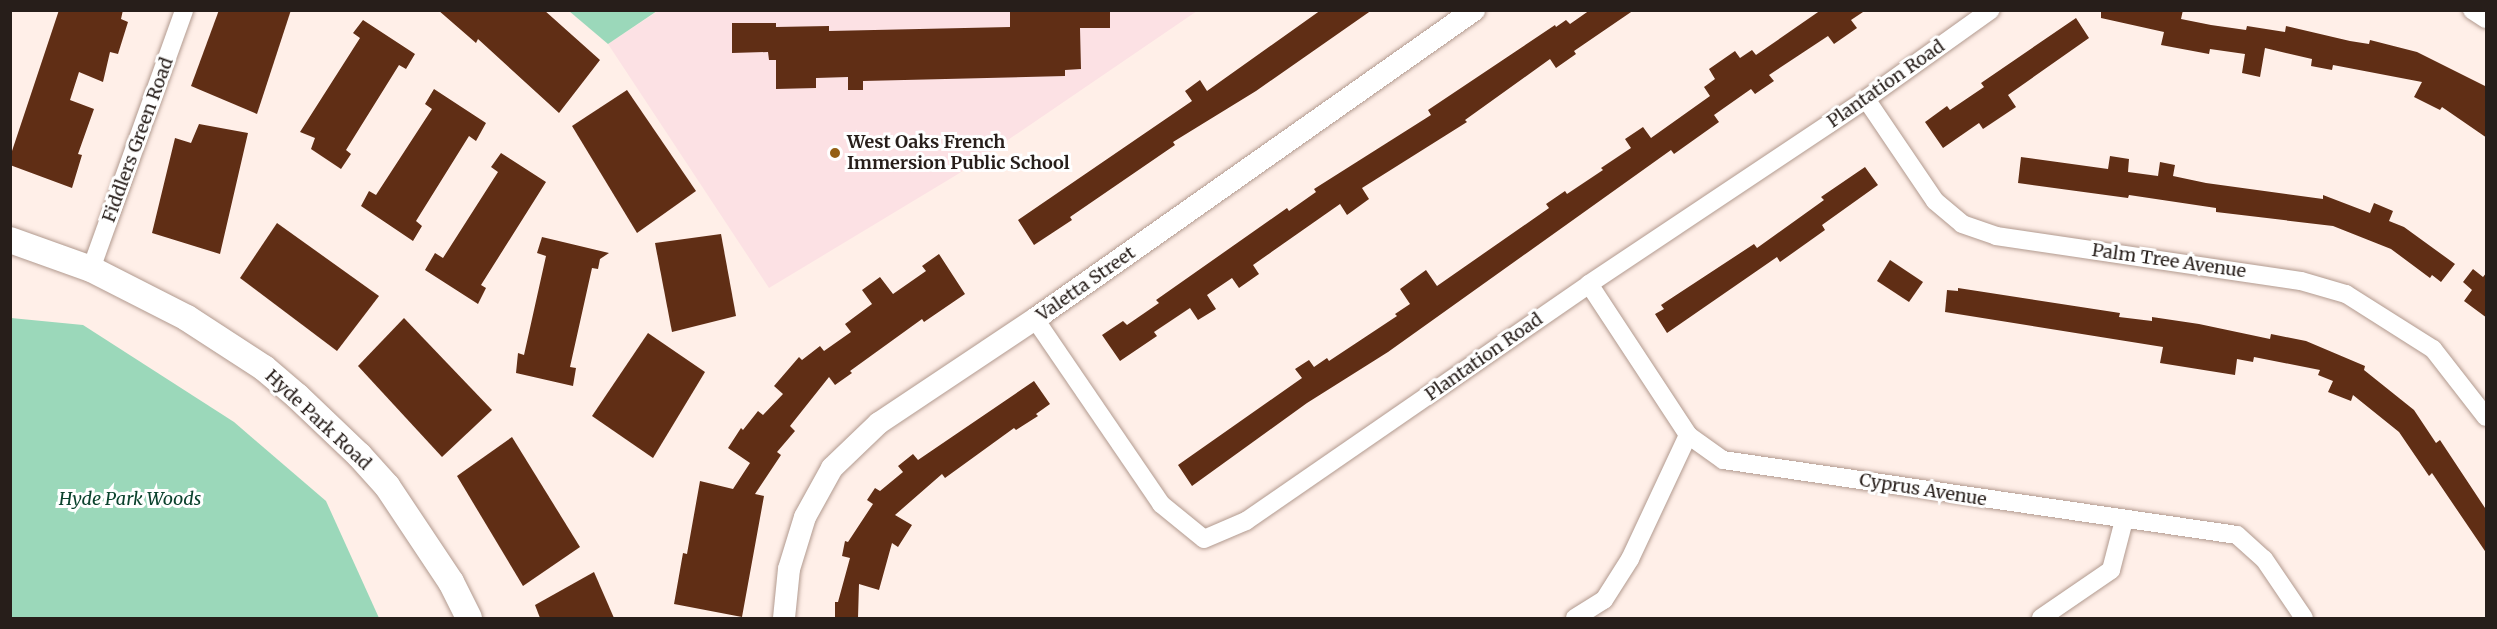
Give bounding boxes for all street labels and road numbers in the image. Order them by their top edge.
street label: Plantation Road [1823,36,1949,132]
street label: Fiddlers Green Road [98,55,178,225]
street label: Palm Tree Avenue [2091,239,2247,283]
street label: Valetta Street [1033,242,1139,326]
street label: Plantation Road [1421,309,1547,405]
street label: Hyde Park Road [261,365,375,475]
street label: Cyprus Avenue [1858,469,1988,511]

